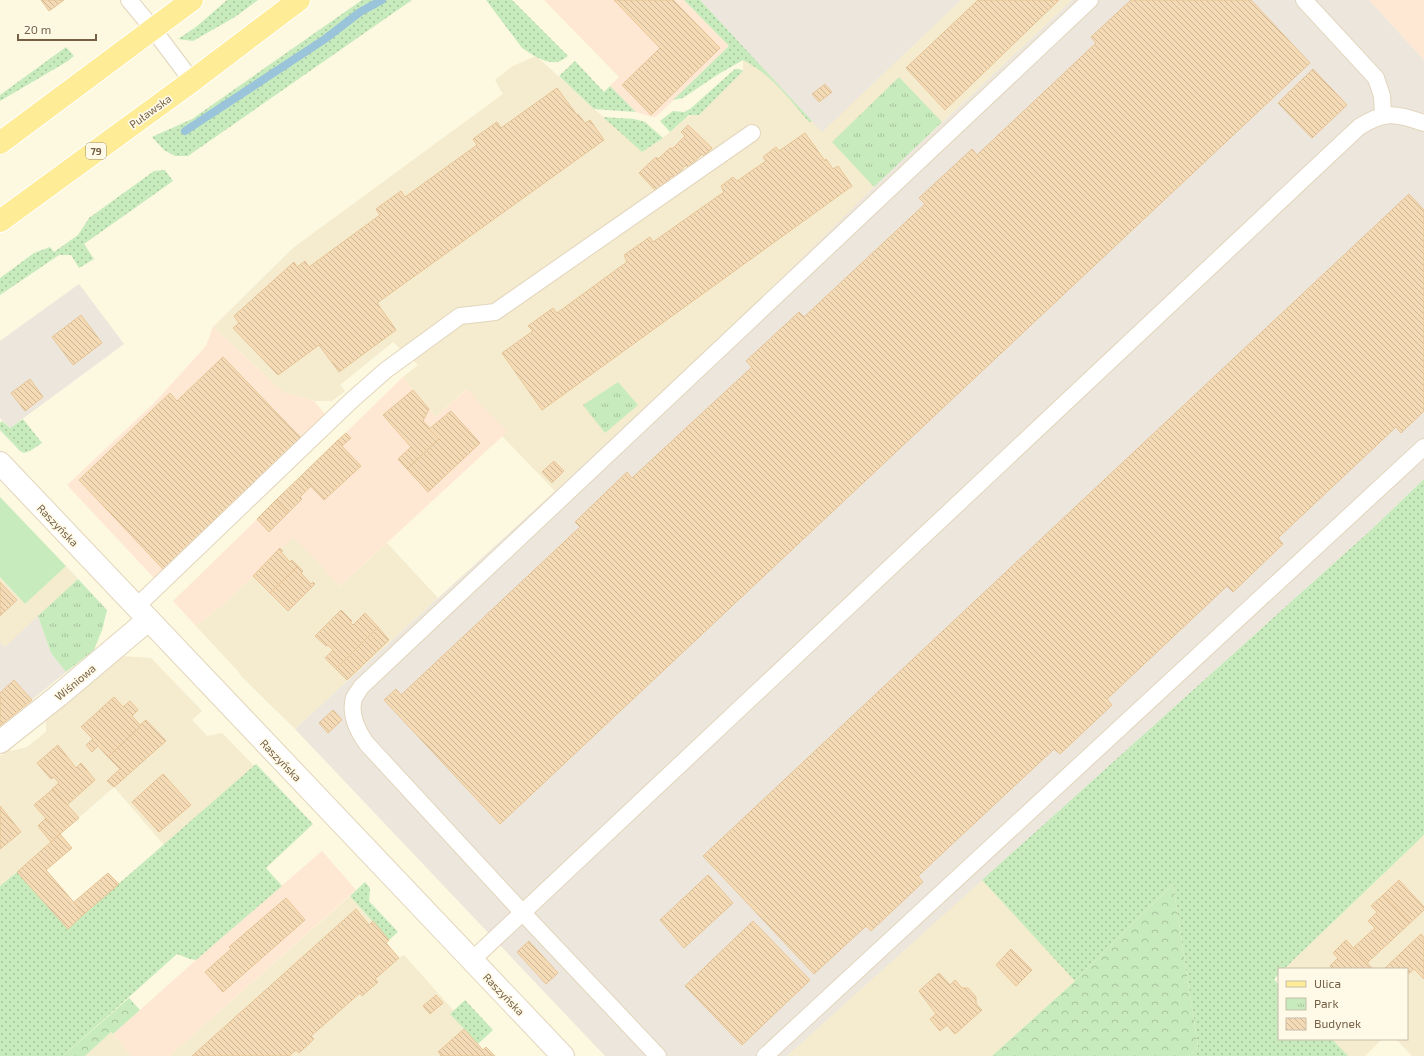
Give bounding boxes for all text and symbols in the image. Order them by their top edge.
scale bar [18,16,96,42]
text: 20 m [24,22,51,36]
street label: Puławska [126,91,174,131]
road number: 79 [86,143,106,159]
street label: Raszyńska [35,501,81,549]
street label: Wiśniowa [52,661,98,703]
street label: Raszyńska [258,736,304,784]
legend [1278,968,1408,1040]
street label: Raszyńska [481,970,527,1018]
text: Ulica [1314,976,1341,990]
text: Park [1314,996,1339,1010]
text: Budynek [1314,1016,1361,1030]

